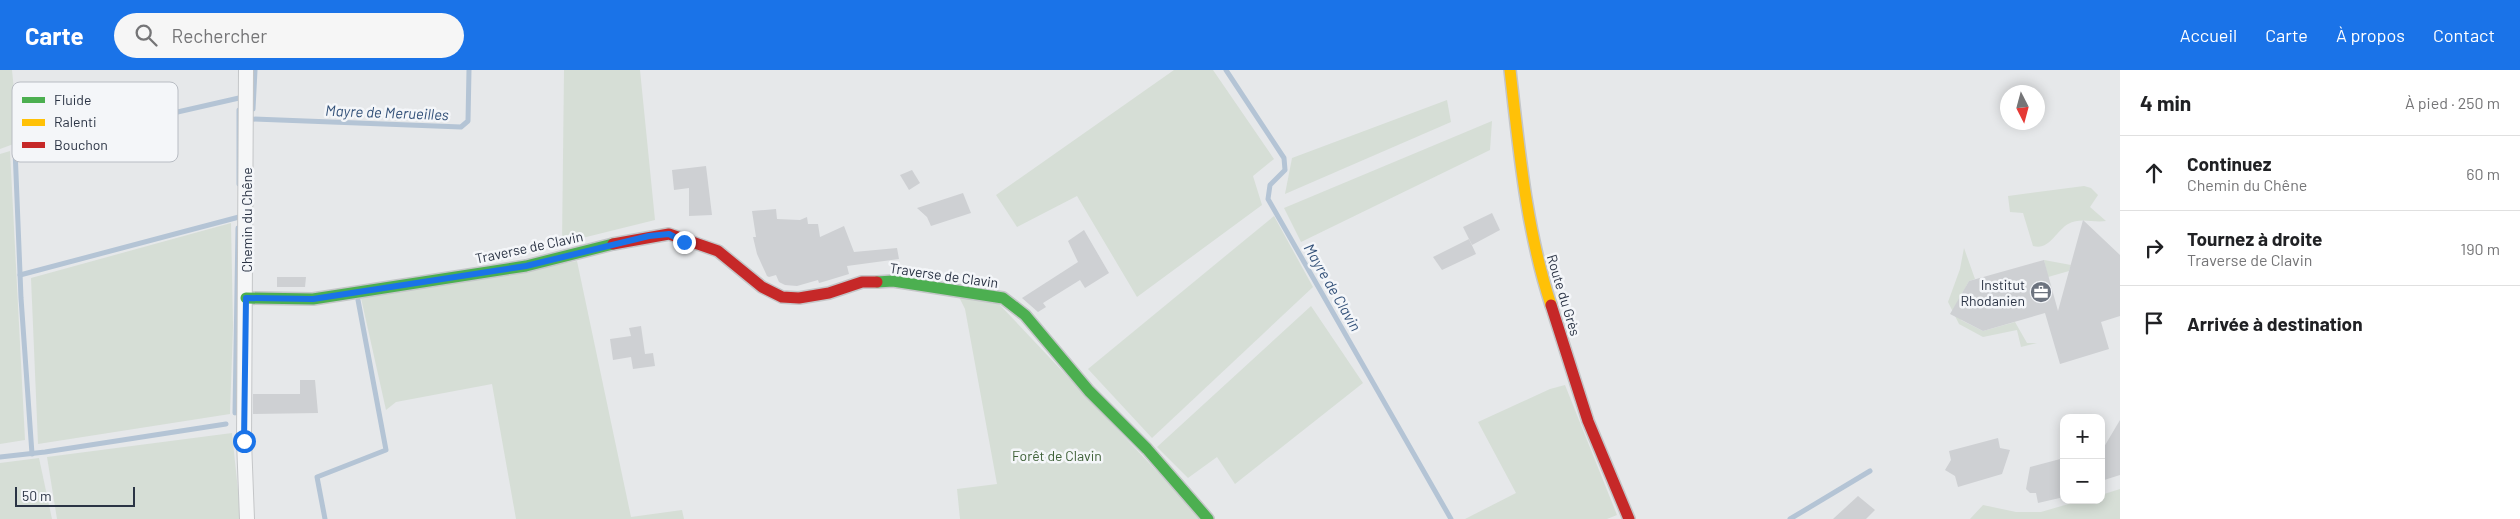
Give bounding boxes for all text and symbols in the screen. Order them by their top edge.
search box [114,13,464,58]
text: Carte [25,21,84,50]
icon: search [132,21,160,49]
text: Rechercher [172,24,267,47]
text: Accueil [2180,24,2237,46]
text: Carte [2265,24,2308,46]
text: À propos [2336,24,2405,46]
text: Contact [2433,24,2495,46]
legend [12,82,178,162]
north arrow [2000,85,2045,130]
text: 4 min [2140,90,2191,115]
text: Fluide [54,91,91,108]
text: À pied · 250 m [2405,93,2500,112]
water label: Mayre de Merueilles [325,101,449,123]
text: Ralenti [54,113,97,130]
text: Bouchon [54,136,108,153]
text: Continuez [2187,152,2271,175]
icon: ahead [2140,159,2168,187]
text: 60 m [2466,164,2500,183]
street label: Chemin du Chêne [238,167,255,273]
text: Chemin du Chêne [2187,175,2307,194]
street label: Traverse de Clavin [474,227,584,267]
text: Tournez à droite [2187,227,2323,250]
route end [673,231,696,254]
icon: right [2140,234,2168,262]
text: 190 m [2461,239,2500,258]
water label: Mayre de Clavin [1301,240,1365,334]
text: Traverse de Clavin [2187,250,2312,269]
street label: Route du Grès [1544,252,1585,338]
street label: Traverse de Clavin [888,259,1000,291]
place label: Institut Rhodanien [1960,276,2025,309]
office icon: Institut Rhodanien [2029,280,2053,304]
icon: arrive [2140,309,2168,337]
text: Arrivée à destination [2187,312,2363,335]
map controls [2060,414,2105,504]
button: + [2060,414,2105,459]
route start [233,430,256,453]
park label: Forêt de Clavin [1012,447,1102,464]
button: − [2060,459,2105,504]
scale bar [15,484,135,507]
text: 50 m [22,487,51,504]

